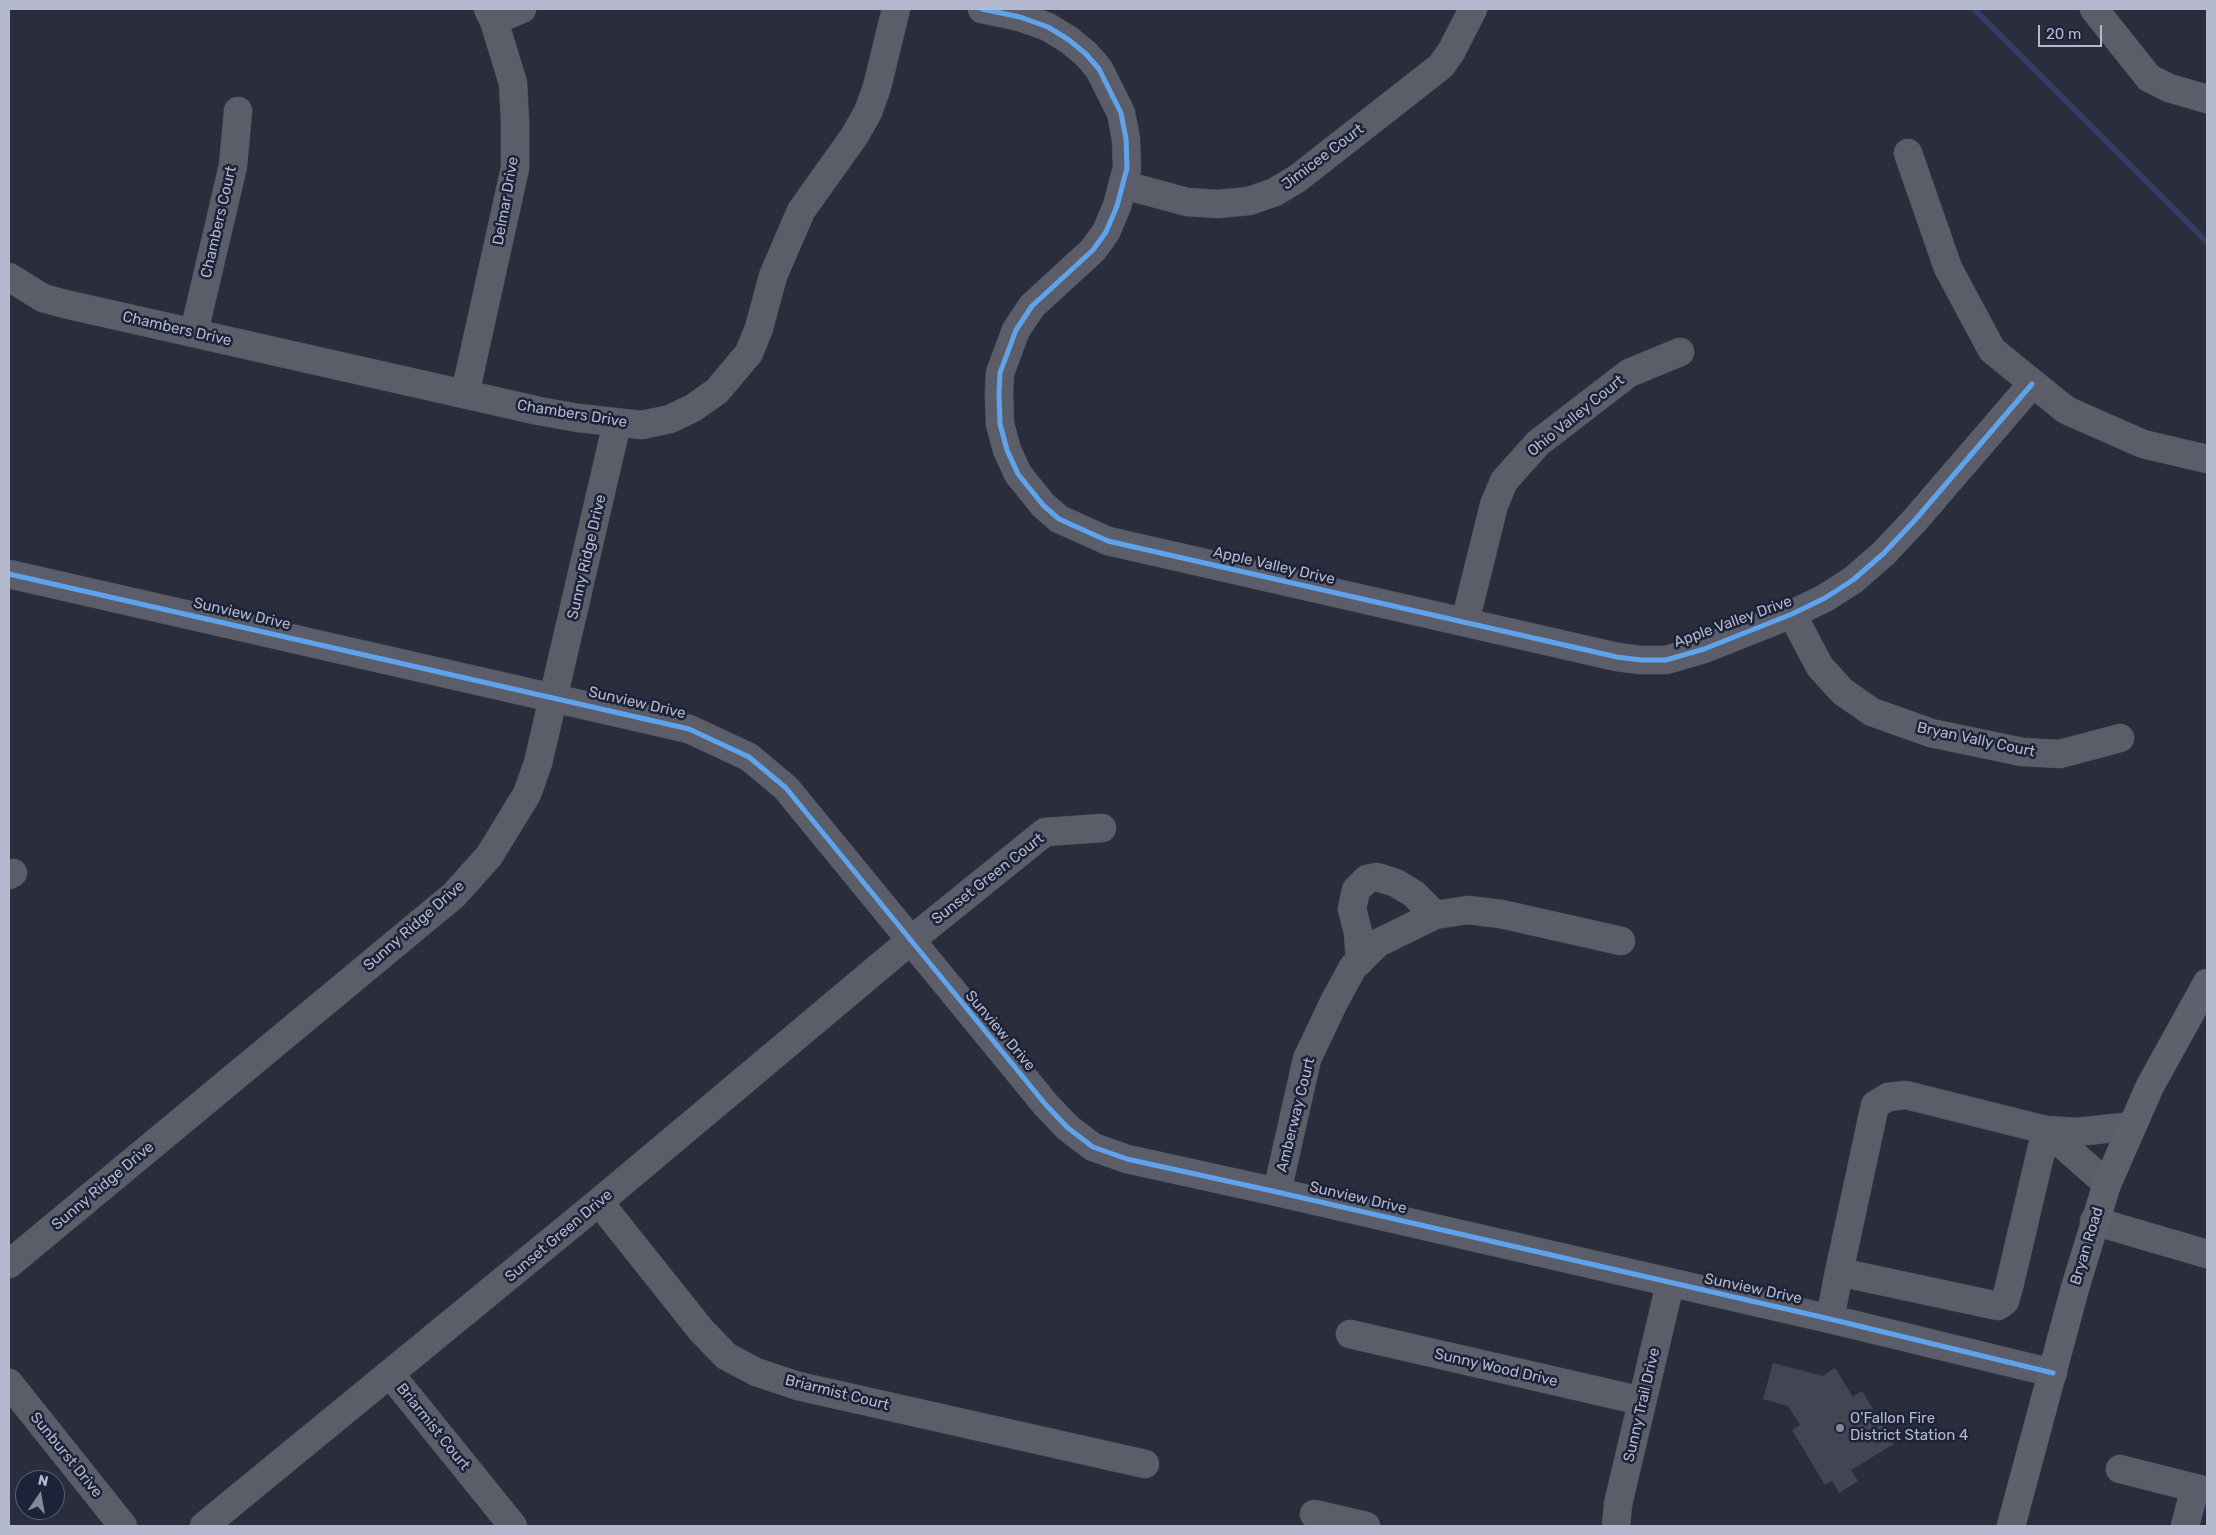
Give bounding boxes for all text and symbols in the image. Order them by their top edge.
scale bar [2041,15,2105,47]
text: 20 m [2046,25,2081,43]
street label: Jimicee Court [1278,120,1368,194]
street label: Delmar Drive [489,155,523,247]
street label: Chambers Court [197,164,241,280]
street label: Chambers Drive [121,308,233,350]
street label: Ohio Valley Court [1524,372,1628,460]
street label: Chambers Drive [516,396,628,432]
street label: Sunny Ridge Drive [564,493,610,621]
street label: Apple Valley Drive [1211,543,1337,589]
street label: Apple Valley Drive [1671,592,1795,652]
street label: Sunview Drive [192,594,292,634]
street label: Sunview Drive [587,683,687,723]
street label: Bryan Vally Court [1915,719,2037,761]
street label: Sunset Green Court [928,830,1048,928]
street label: Sunny Ridge Drive [360,877,468,975]
street label: Sunview Drive [961,987,1039,1075]
street label: Amberway Court [1273,1056,1319,1174]
street label: Sunny Ridge Drive [48,1138,158,1234]
street label: Sunview Drive [1308,1178,1408,1218]
street label: Sunset Green Drive [502,1186,616,1286]
street label: Bryan Road [2067,1205,2107,1287]
street label: Sunview Drive [1703,1270,1803,1308]
street label: Sunny Wood Drive [1433,1345,1559,1391]
street label: Sunny Trail Drive [1620,1346,1664,1464]
street label: Briarmist Court [783,1371,891,1415]
street label: Briarmist Court [392,1380,474,1474]
street label: Sunburst Drive [26,1409,106,1501]
place label: O'Fallon Fire District Station 4 [1850,1410,1968,1445]
marker: O'Fallon Fire District Station 4 [1834,1422,1846,1434]
north arrow [15,1470,65,1520]
text: N [36,1471,50,1490]

